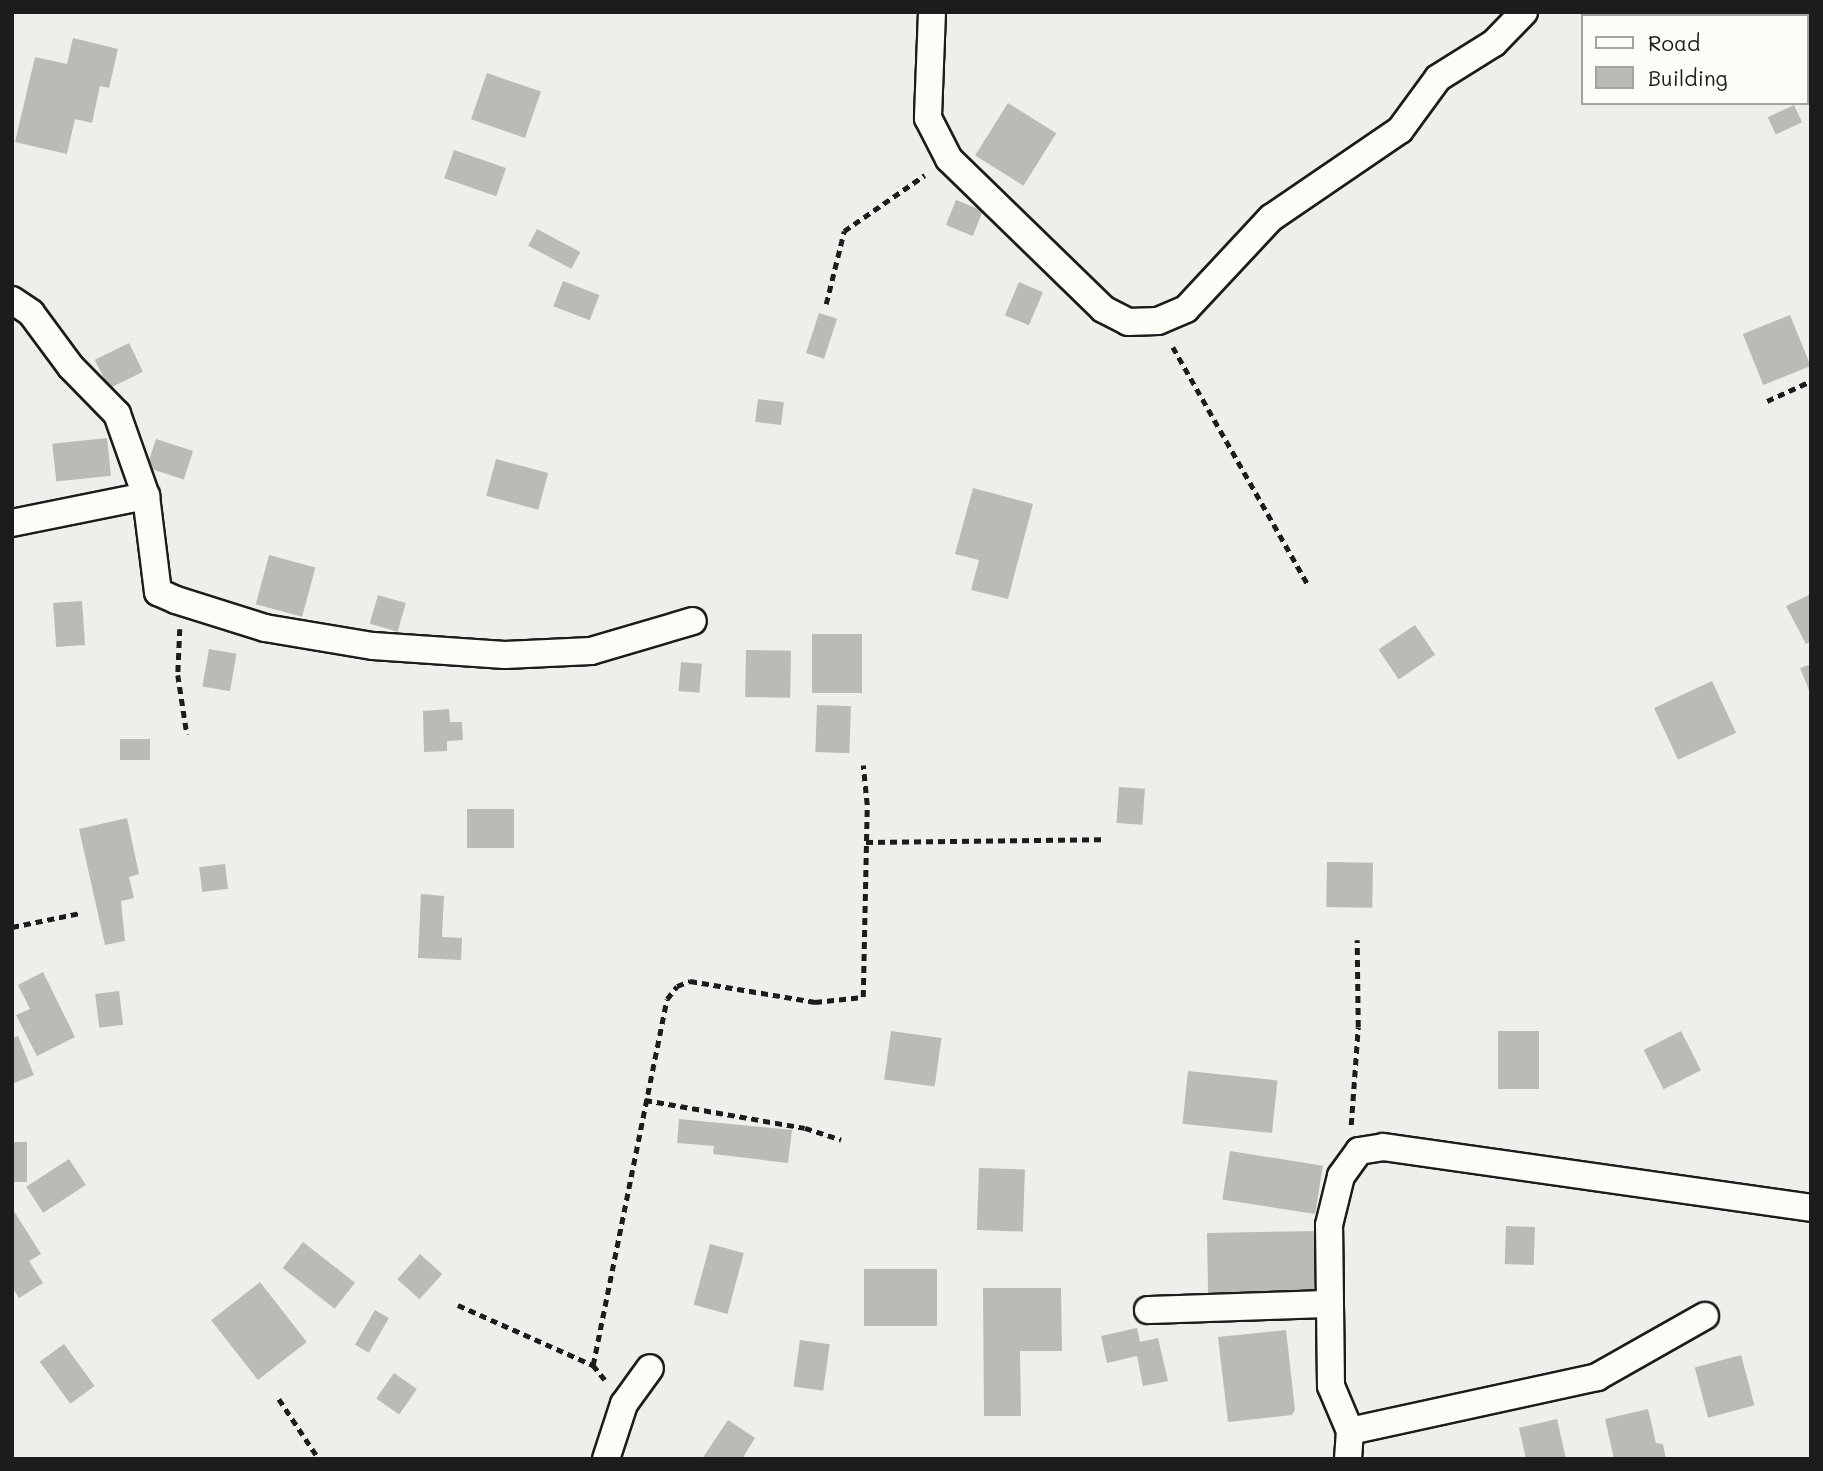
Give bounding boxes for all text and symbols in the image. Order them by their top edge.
legend [1582,14,1809,105]
text: Road [1648,29,1700,56]
text: Building [1648,64,1728,91]

